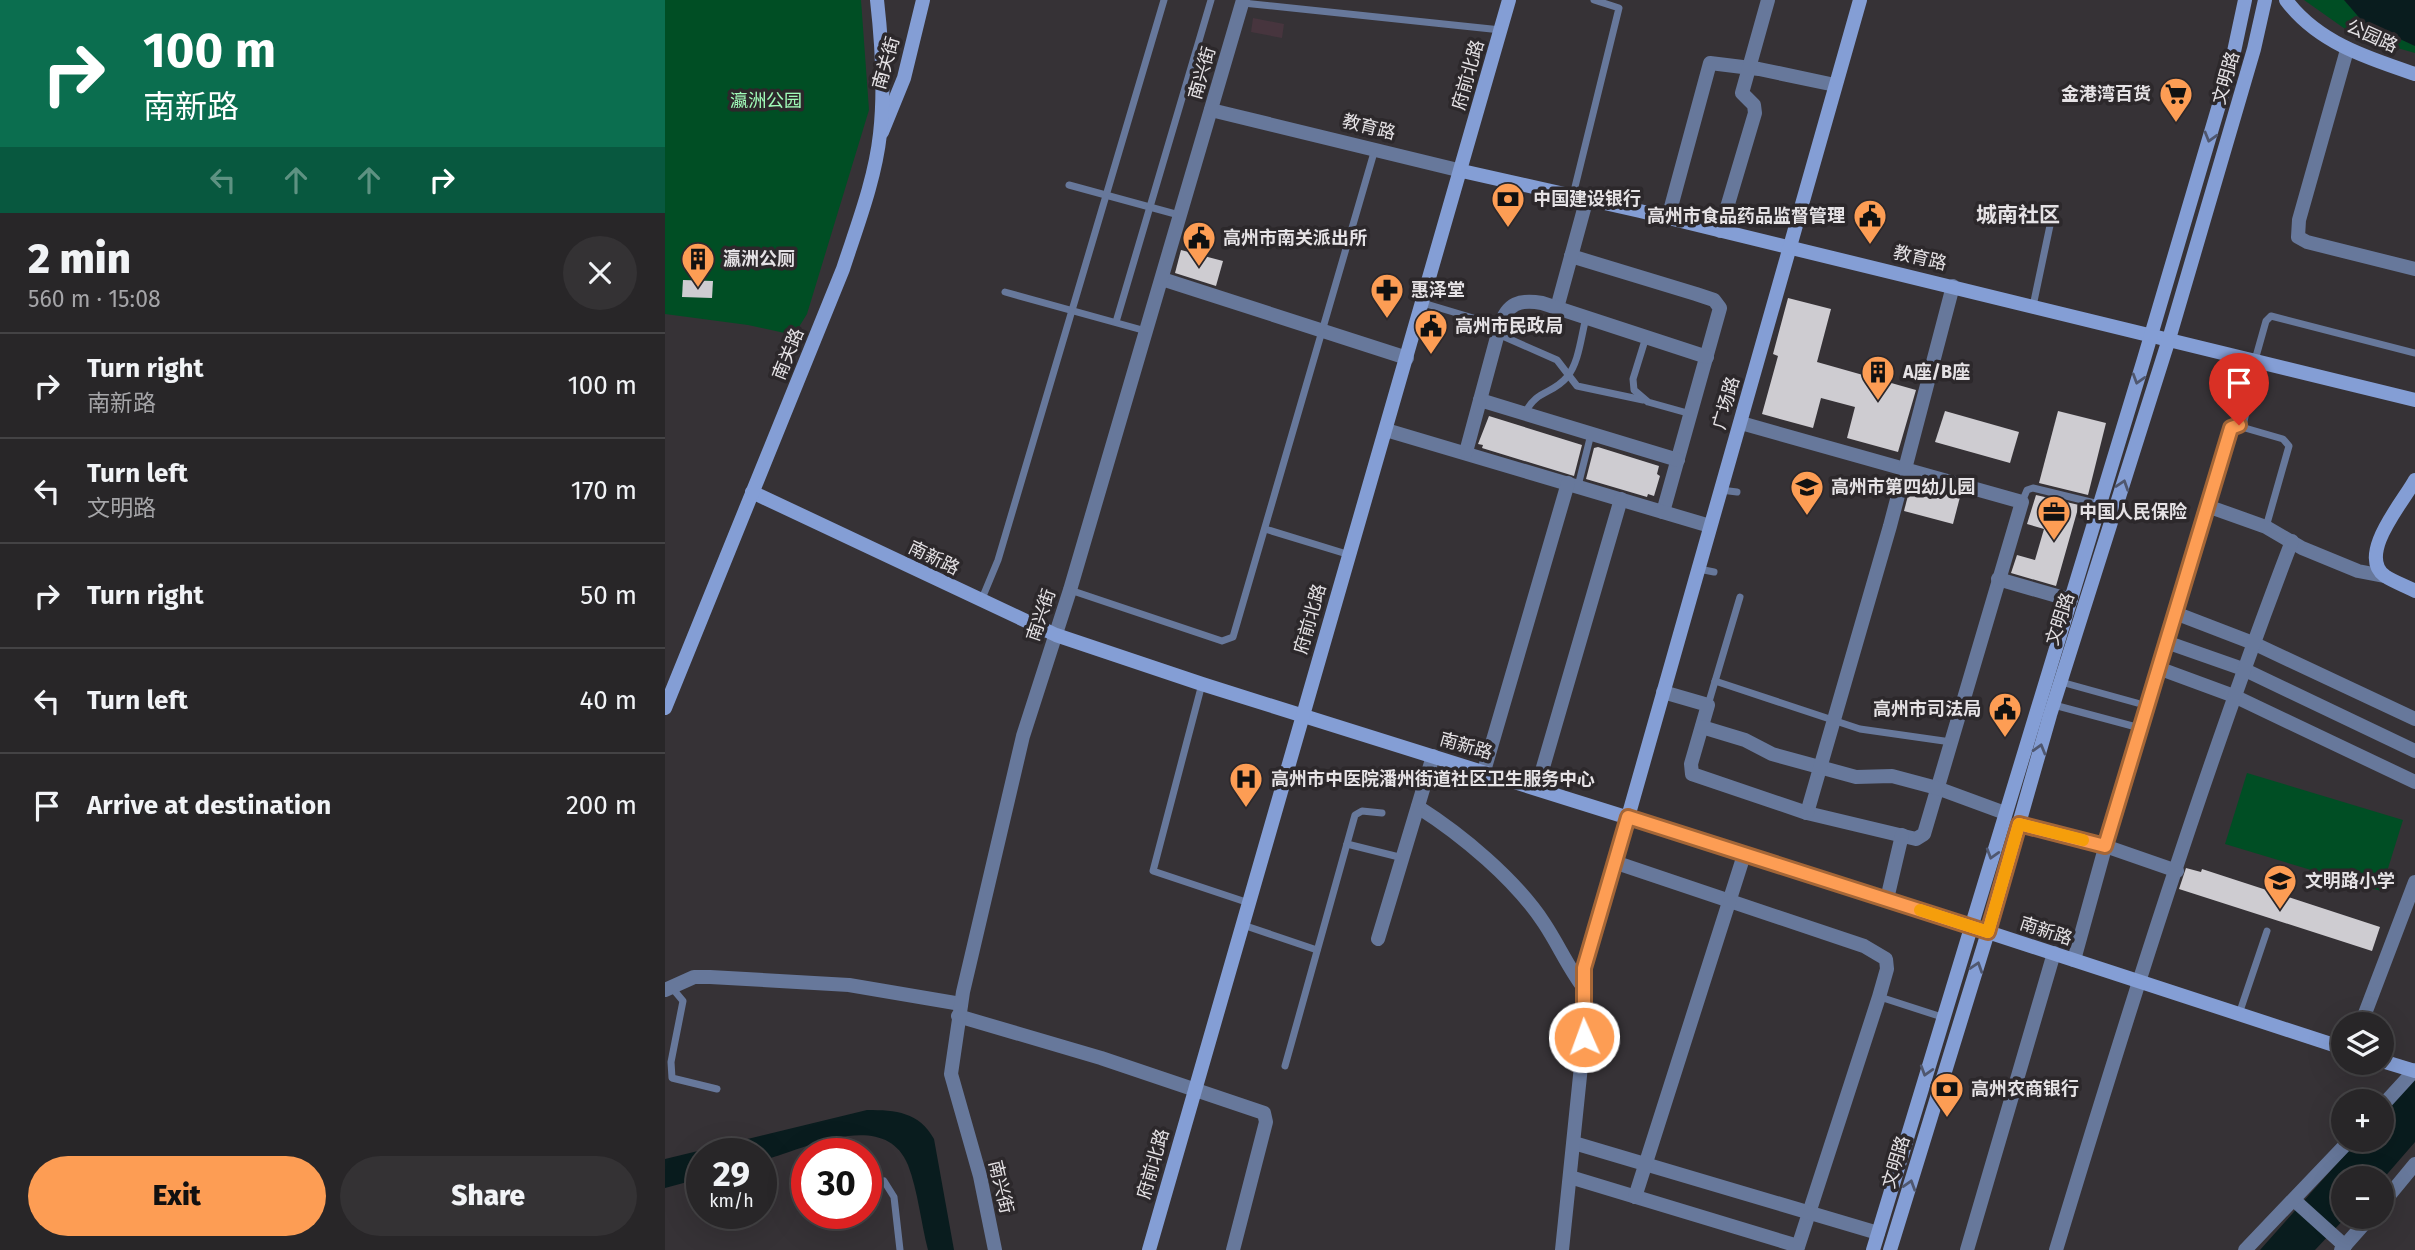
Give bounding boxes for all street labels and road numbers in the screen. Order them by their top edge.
street label: 公园路 [2343,15,2401,57]
street label: 南关街 [868,34,904,92]
street label: 府前北路 [1448,37,1488,113]
street label: 南兴街 [1184,44,1220,102]
street label: 文明路 [2208,49,2244,107]
street label: 教育路 [1340,110,1398,144]
street label: 教育路 [1891,241,1949,275]
street label: 南关路 [768,325,808,383]
street label: 广场路 [1708,374,1744,432]
street label: 南新路 [905,536,963,580]
street label: 府前北路 [1290,581,1330,657]
street label: 南兴街 [1022,586,1060,644]
street label: 文明路 [2041,590,2079,648]
street label: 南新路 [1437,728,1495,764]
street label: 南新路 [2017,912,2075,950]
street label: 府前北路 [1133,1126,1173,1202]
street label: 文明路 [1878,1133,1914,1191]
street label: 南兴街 [984,1158,1018,1216]

